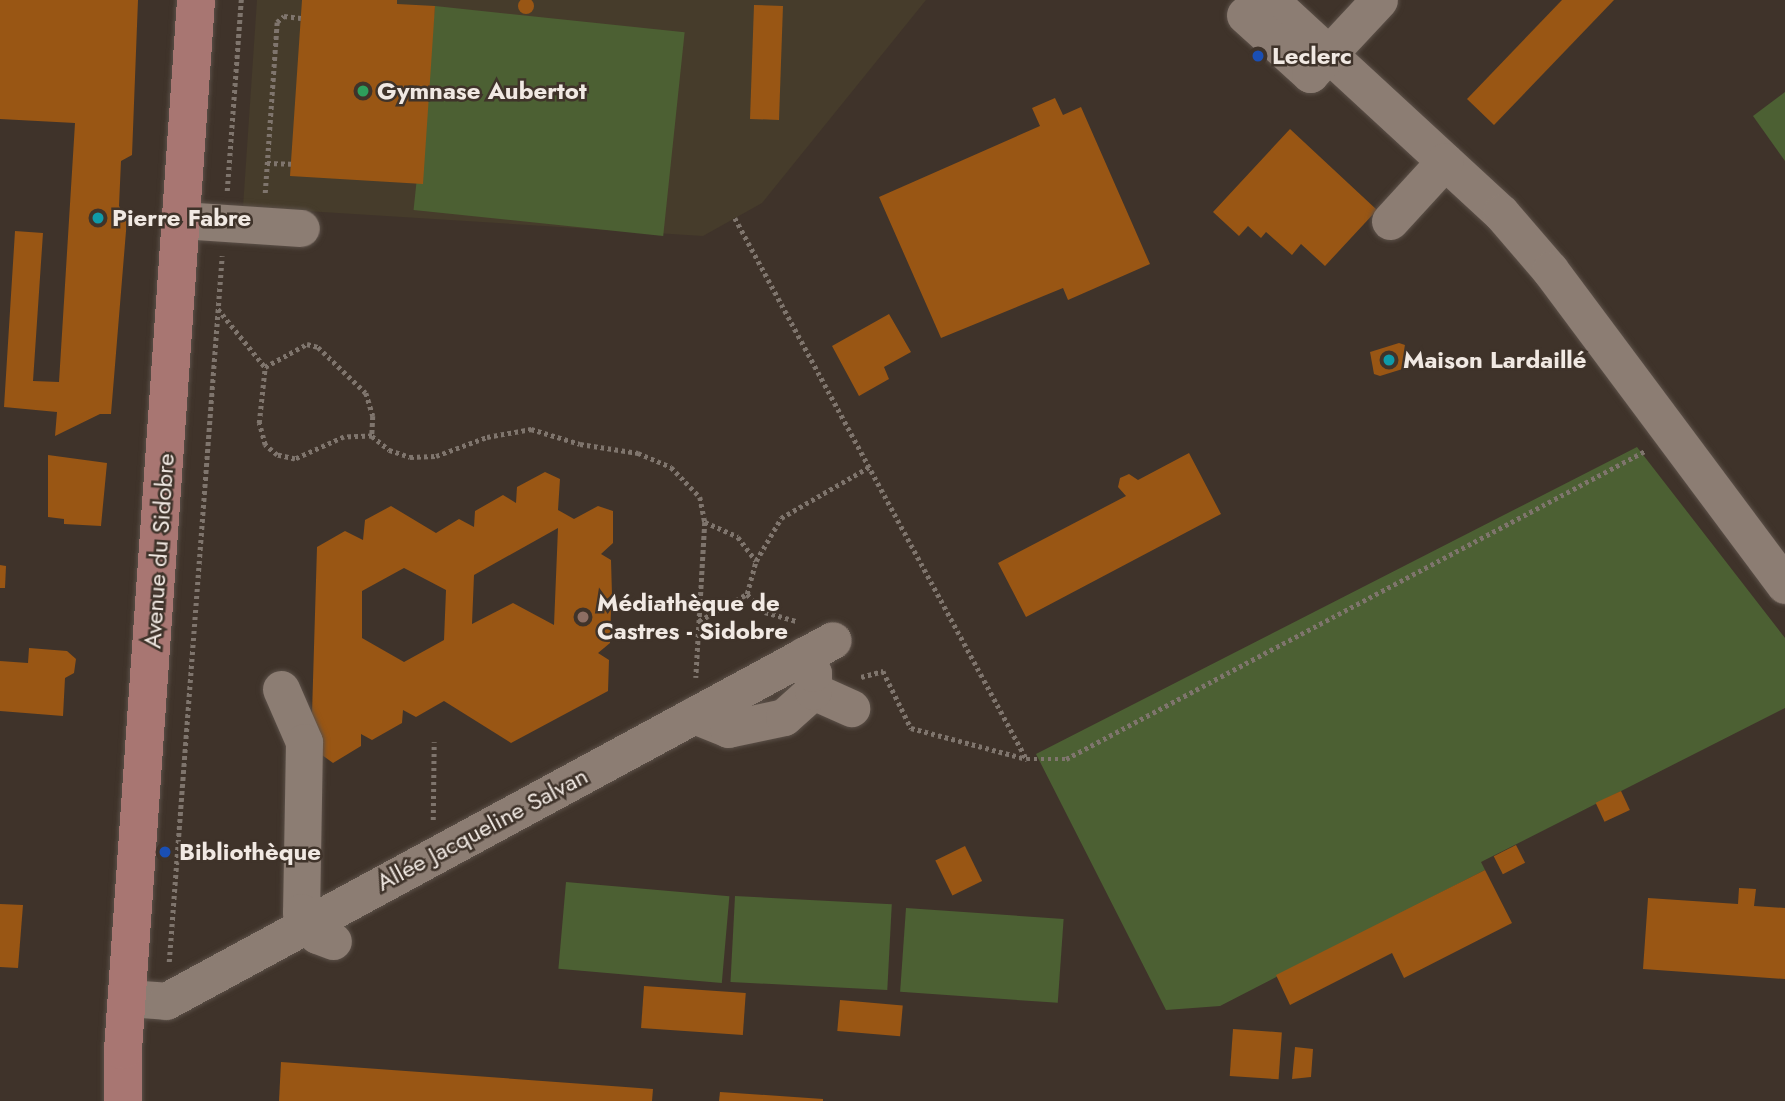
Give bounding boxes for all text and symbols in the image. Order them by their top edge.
place label: Leclerc [1272,42,1352,70]
marker: Leclerc [1250,48,1266,64]
place label: Gymnase Aubertot [377,77,587,105]
marker: Gymnase Aubertot [355,83,371,99]
place label: Pierre Fabre [112,204,251,232]
marker: Pierre Fabre [90,210,106,226]
place label: Maison Lardaillé [1403,346,1587,374]
marker: Maison Lardaillé [1381,352,1397,368]
street label: Avenue du Sidobre [138,452,180,650]
place label: Médiathèque de Castres - Sidobre [597,589,788,645]
marker: Médiathèque de Castres - Sidobre [575,609,591,625]
street label: Allée Jacqueline Salvan [371,761,593,897]
place label: Bibliothèque [179,838,321,866]
marker: Bibliothèque [157,844,173,860]

